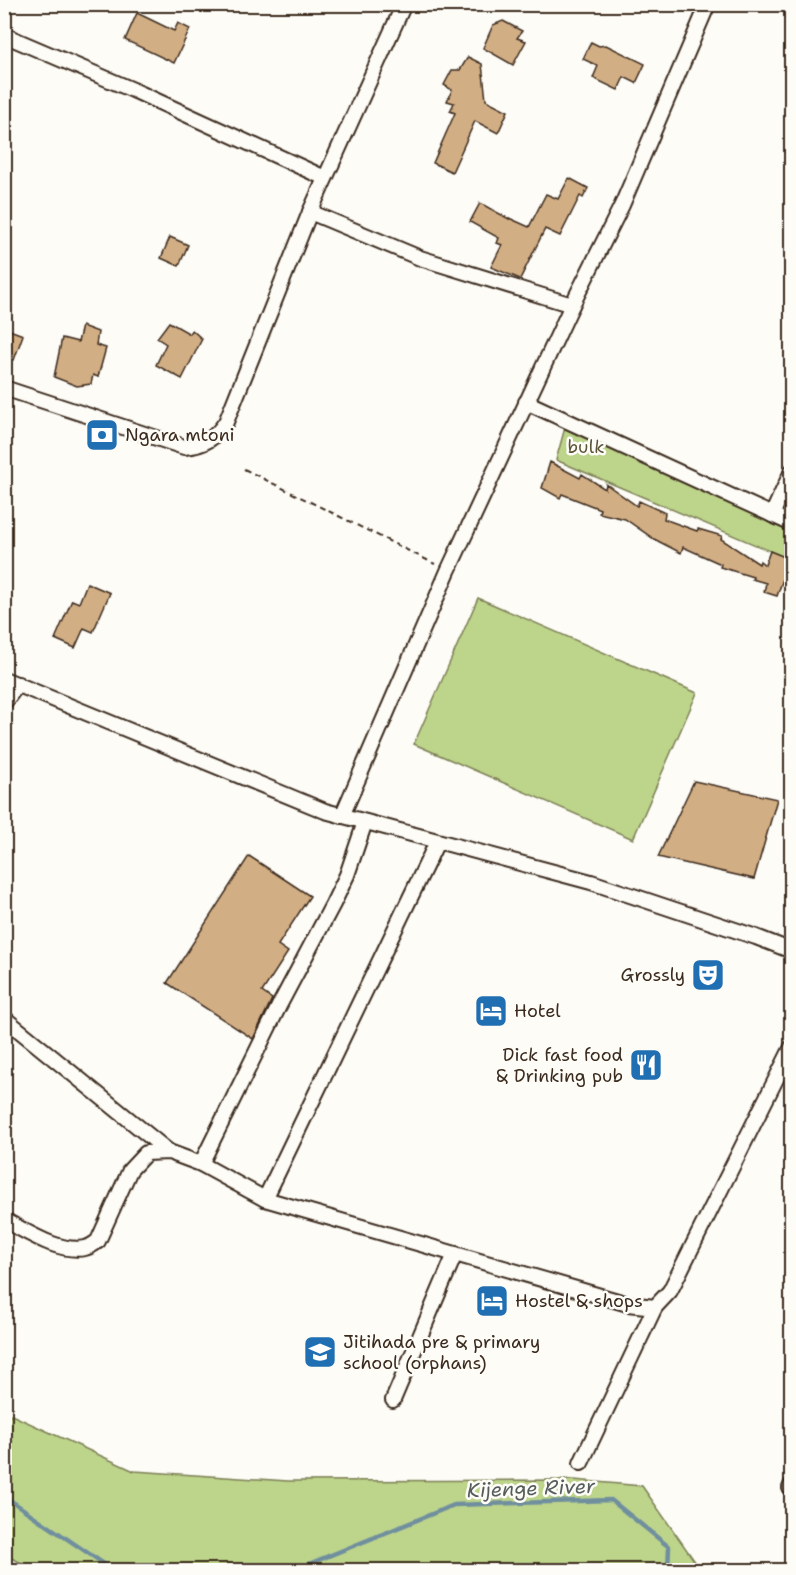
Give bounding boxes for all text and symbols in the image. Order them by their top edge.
bank icon: Ngara mtoni [84,417,120,453]
place label: Ngara mtoni [125,423,235,447]
park label: bulk [567,435,605,459]
theatre icon: Grossly [690,957,726,993]
place label: Grossly [621,963,685,987]
hotel icon: Hotel [473,993,509,1029]
place label: Hotel [514,999,561,1023]
place label: Dick fast food & Drinking pub [496,1043,623,1088]
restaurant icon: Dick fast food & Drinking pub [628,1047,664,1083]
hotel icon: Hostel & shops [474,1283,510,1319]
place label: Hostel & shops [515,1289,643,1313]
place label: Jitihada pre & primary school (orphans) [343,1330,540,1375]
school or university icon: Jitihada pre & primary school (orphans) [302,1334,338,1370]
water label: Kijenge River [466,1473,596,1503]

